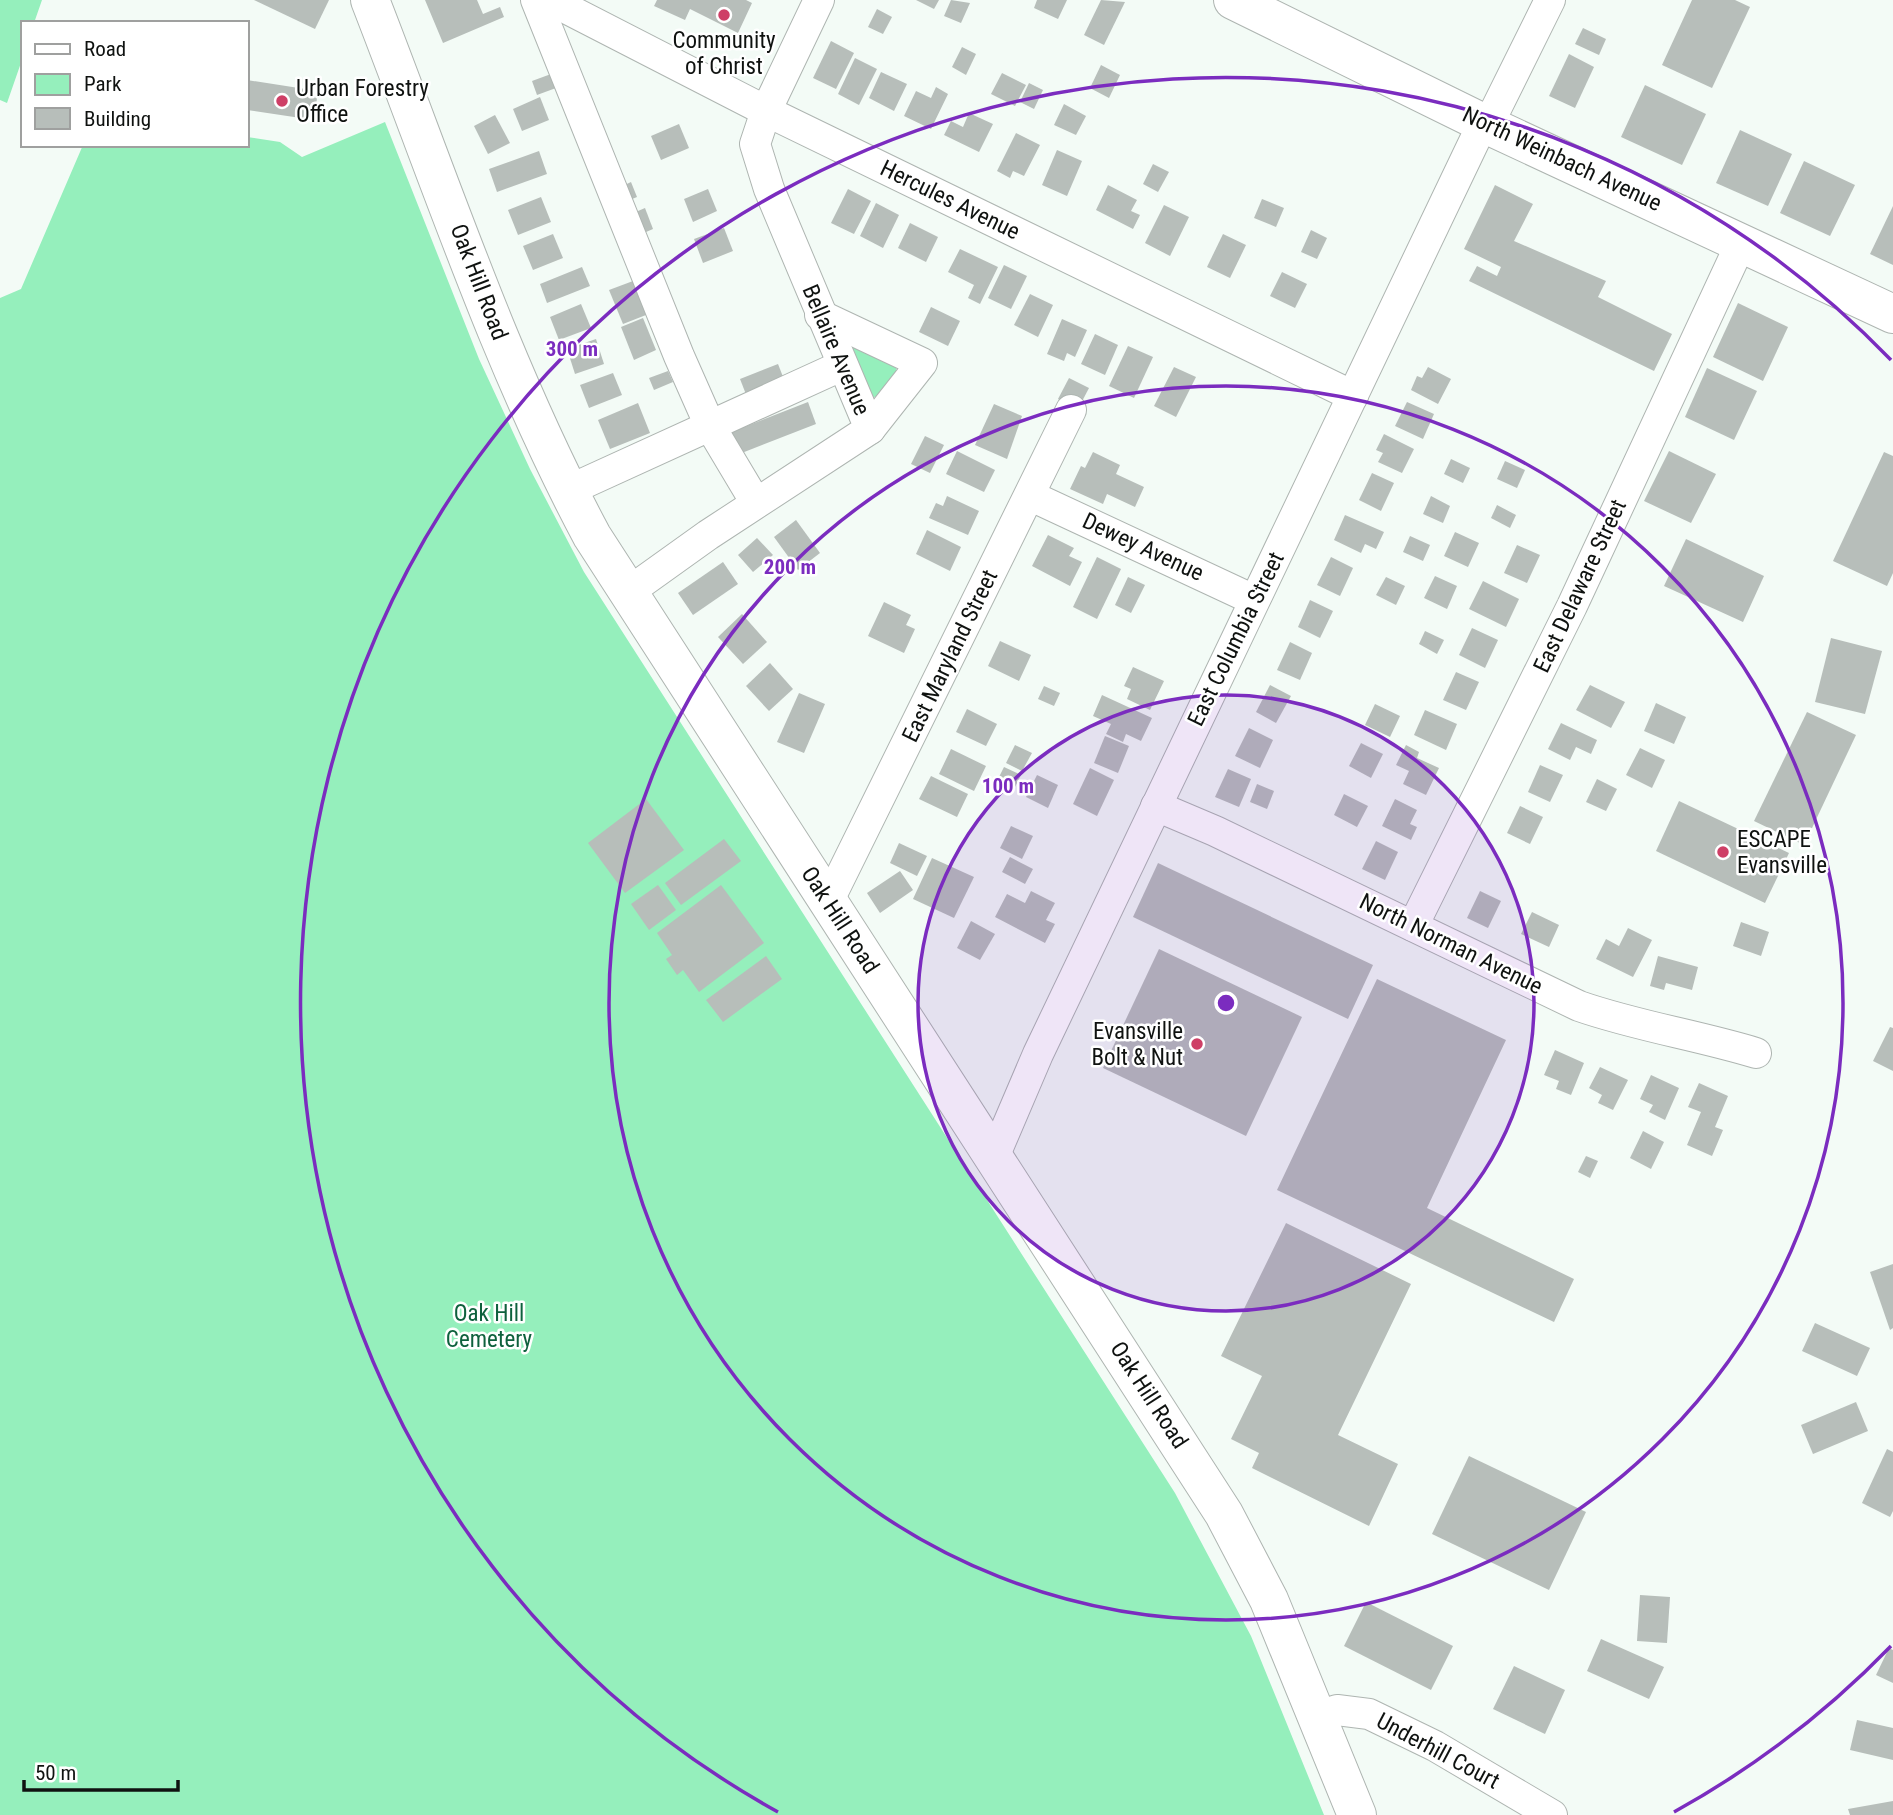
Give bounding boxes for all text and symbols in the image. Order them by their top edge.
marker: Community of Christ [716,7,732,23]
legend [21,21,248,147]
place label: Community of Christ [672,27,776,80]
text: Road [84,37,126,61]
text: Park [84,72,122,96]
place label: Urban Forestry Office [296,75,429,128]
marker: Urban Forestry Office [274,93,290,109]
street label: North Weinbach Avenue [1458,101,1666,217]
text: Building [84,107,151,131]
street label: Hercules Avenue [876,155,1024,245]
street label: Oak Hill Road [445,220,513,344]
street label: Bellaire Avenue [796,281,876,419]
text: 300 m [546,337,598,361]
street label: East Delaware Street [1528,495,1632,677]
street label: Dewey Avenue [1078,507,1208,587]
street label: East Columbia Street [1182,548,1290,730]
text: 200 m [764,555,816,579]
street label: East Maryland Street [897,565,1003,747]
text: 100 m [982,774,1034,798]
place label: ESCAPE Evansville [1737,826,1827,879]
marker: ESCAPE Evansville [1715,844,1731,860]
street label: Oak Hill Road [795,861,885,979]
street label: North Norman Avenue [1355,888,1547,1000]
centre of rings [1214,991,1238,1015]
place label: Evansville Bolt & Nut [1092,1018,1183,1071]
marker: Evansville Bolt & Nut [1189,1036,1205,1052]
park label: Oak Hill Cemetery [446,1300,533,1353]
street label: Oak Hill Road [1104,1336,1194,1454]
street label: Underhill Court [1372,1707,1504,1795]
scale bar [24,1748,178,1792]
text: 50 m [35,1761,76,1785]

